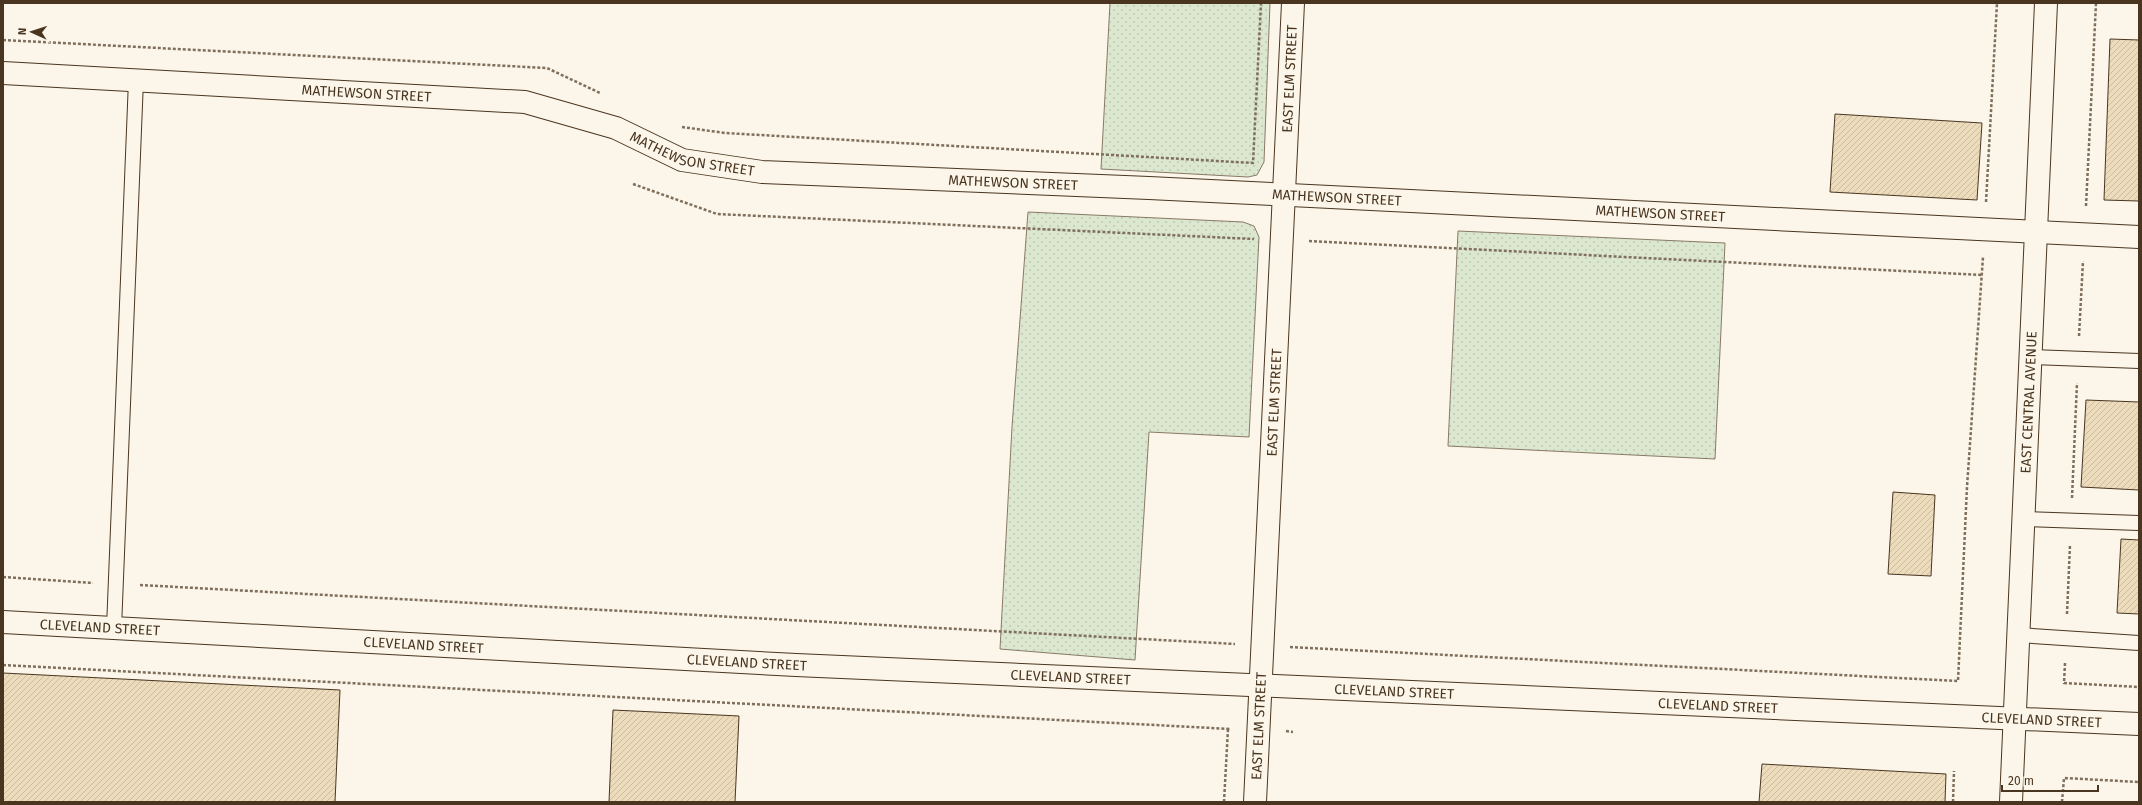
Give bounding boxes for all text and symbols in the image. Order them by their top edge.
north arrow [12,12,52,52]
street label: EAST ELM STREET [1278,24,1300,133]
text: N [16,28,29,35]
street label: MATHEWSON STREET [301,81,433,105]
street label: MATHEWSON STREET [627,128,756,179]
street label: MATHEWSON STREET [948,171,1079,194]
street label: MATHEWSON STREET [1271,186,1403,209]
street label: MATHEWSON STREET [1595,202,1726,225]
street label: EAST CENTRAL AVENUE [2017,331,2040,474]
street label: EAST ELM STREET [1263,347,1285,457]
street label: CLEVELAND STREET [39,616,161,639]
street label: CLEVELAND STREET [363,633,485,657]
street label: CLEVELAND STREET [686,651,808,674]
street label: CLEVELAND STREET [1010,666,1132,688]
street label: EAST ELM STREET [1248,671,1270,780]
street label: CLEVELAND STREET [1334,680,1455,702]
street label: CLEVELAND STREET [1657,694,1779,717]
street label: CLEVELAND STREET [1981,709,2103,731]
scale bar [2002,767,2098,793]
text: 20 m [2008,774,2034,788]

